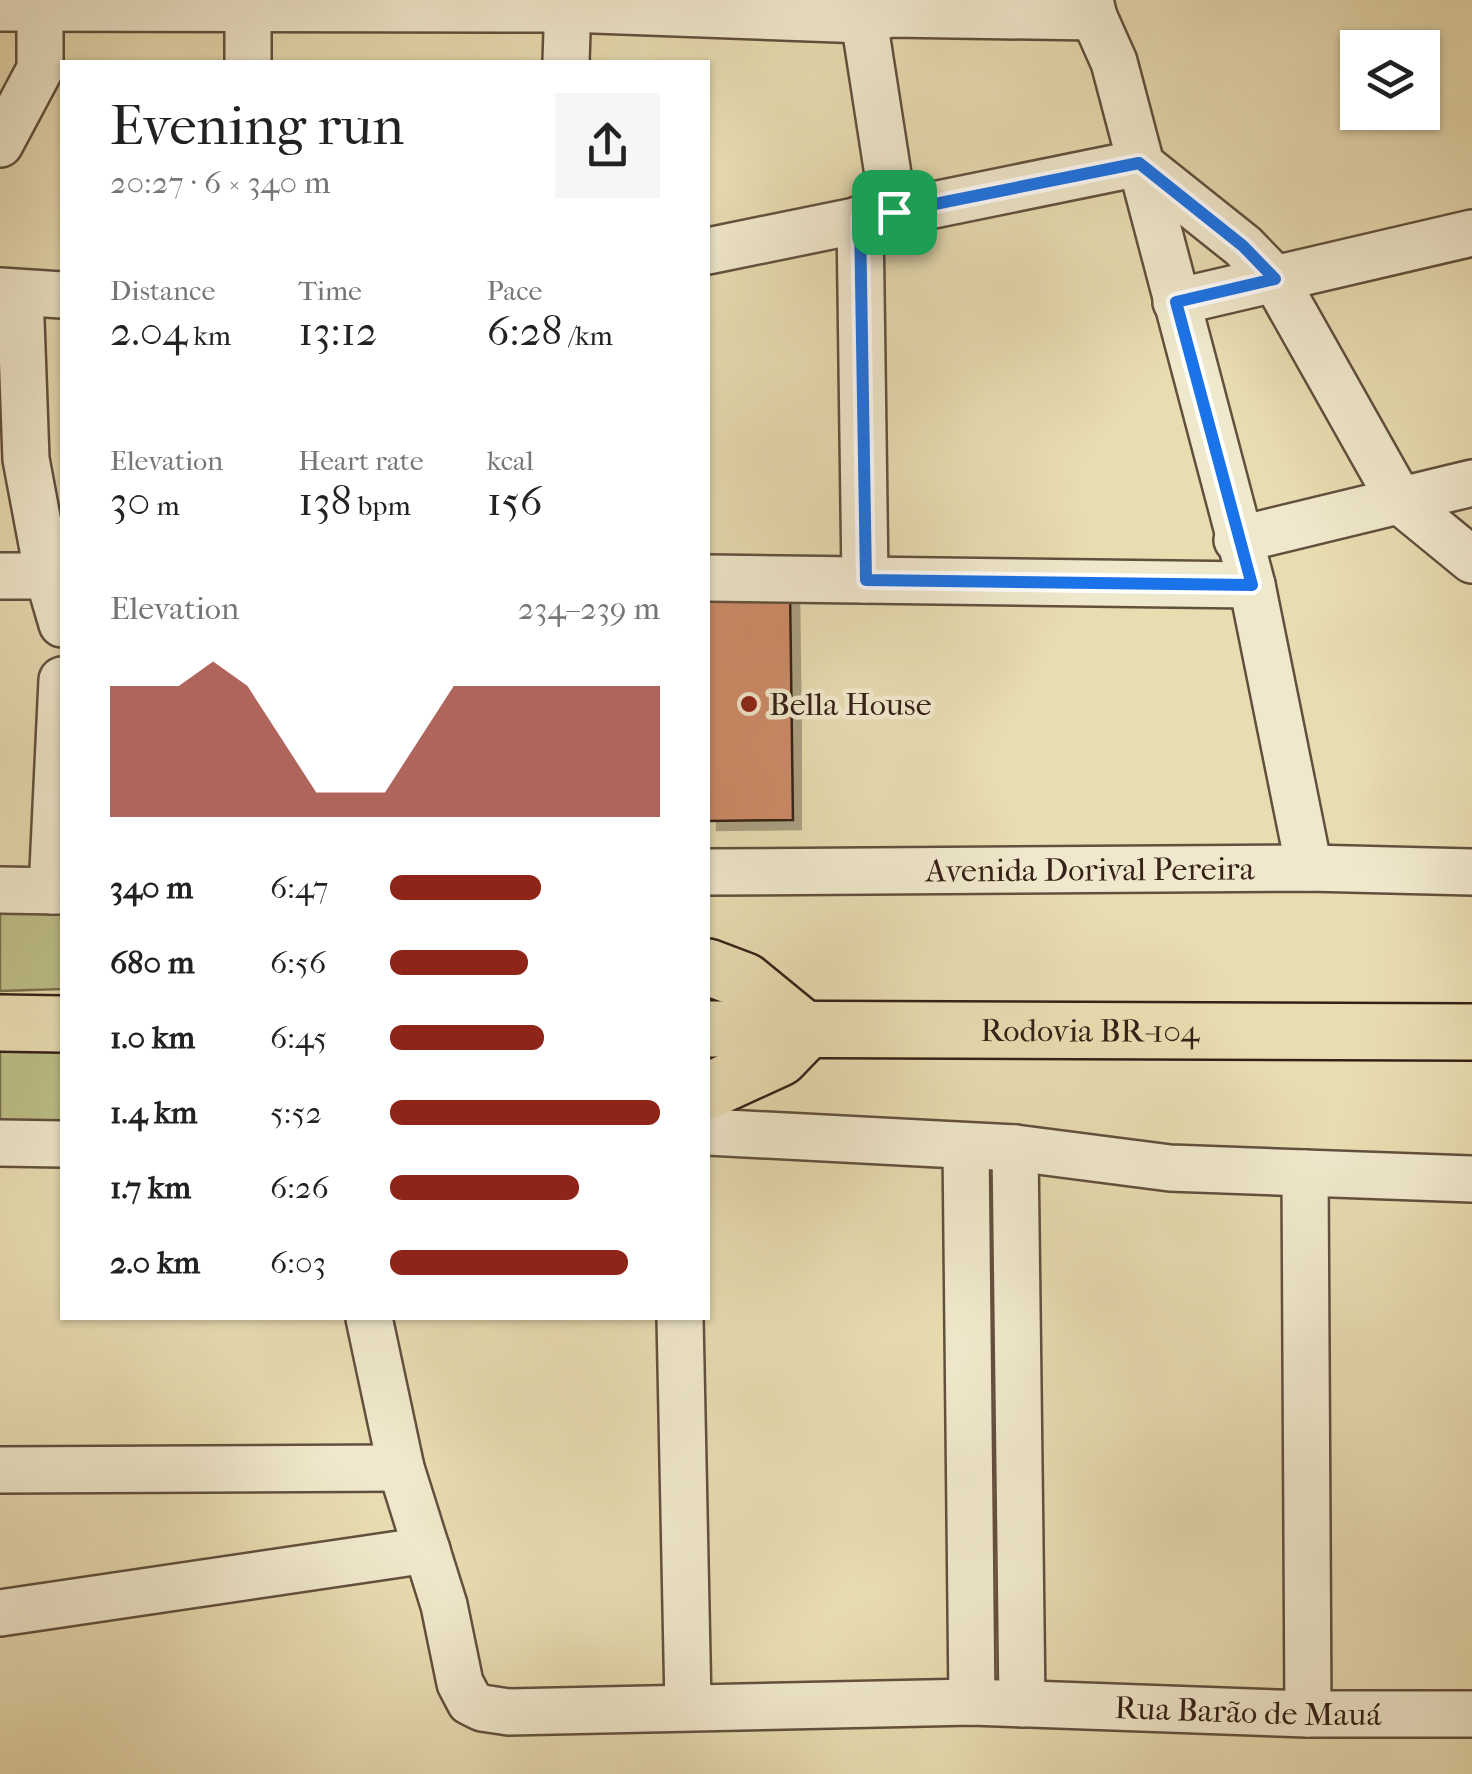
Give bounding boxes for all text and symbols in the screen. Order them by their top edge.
map controls [1340,30,1440,130]
button: layers [1340,30,1440,130]
button: share [555,93,660,198]
text: Evening run [110,94,404,158]
text: 20:27 · 6 × 340 m [110,164,331,201]
pin [852,170,937,255]
icon: arrive [867,185,922,240]
text: Distance [110,274,215,307]
text: Time [298,274,362,307]
text: Pace [487,274,542,307]
text: 2.04 [110,307,187,356]
text: 13:12 [298,307,377,356]
text: 6:28 [487,307,562,356]
text: km [187,319,231,352]
text: /km [562,319,613,352]
text: Elevation [110,444,223,477]
text: Heart rate [298,444,424,477]
text: kcal [487,444,534,477]
text: 30 [110,477,150,526]
text: 138 [298,477,352,526]
text: 156 [487,477,542,526]
text: m [150,489,180,522]
text: bpm [352,489,411,522]
text: Elevation [110,590,239,627]
text: 234–239 m [518,590,660,627]
place label: Bella House [769,686,932,723]
marker: Bella House [738,693,760,715]
street label: Avenida Dorival Pereira [923,850,1256,889]
text: 340 m [110,869,193,906]
text: 6:47 [270,869,329,906]
text: 680 m [110,944,195,981]
text: 6:56 [270,944,326,981]
street label: Rodovia BR-104 [981,1012,1201,1049]
text: 1.0 km [110,1019,195,1056]
text: 6:45 [270,1019,327,1056]
text: 1.4 km [110,1094,197,1131]
text: 5:52 [270,1094,322,1131]
text: 1.7 km [110,1169,191,1206]
text: 6:26 [270,1169,329,1206]
text: 2.0 km [110,1244,200,1281]
text: 6:03 [270,1244,326,1281]
street label: Rua Barão de Mauá [1114,1689,1382,1733]

